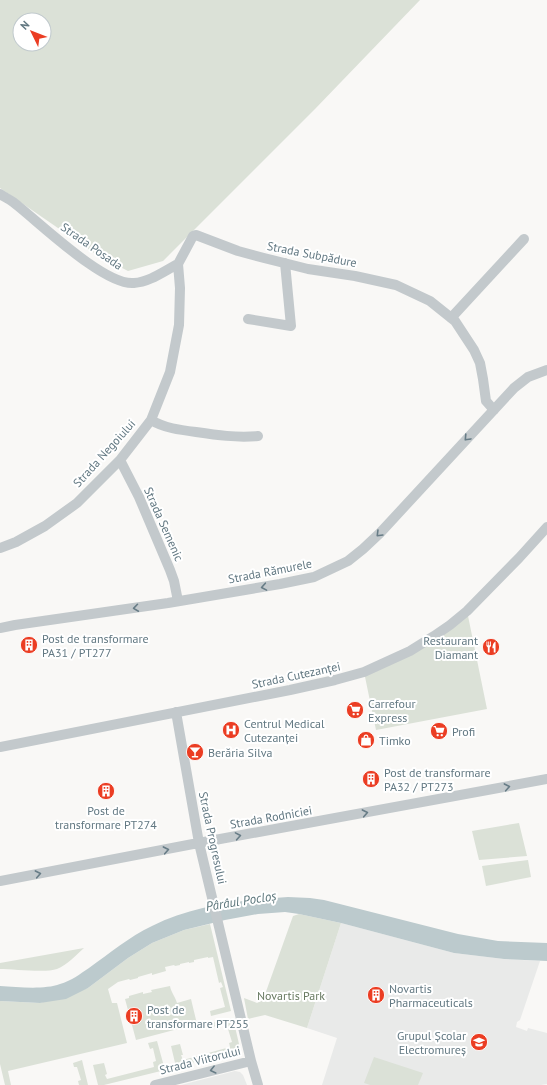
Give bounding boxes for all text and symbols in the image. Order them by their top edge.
north arrow [12,12,52,52]
text: N [17,18,32,33]
street label: Strada Posada [58,219,126,273]
street label: Strada Subpădure [266,238,358,270]
street label: Strada Negoiului [70,416,138,490]
one-way arrow [465,434,472,441]
street label: Strada Semenic [141,485,187,564]
one-way arrow [376,529,384,537]
street label: Strada Rămurele [227,556,313,586]
one-way arrow [261,582,267,591]
one-way arrow [133,603,139,612]
place label: Post de transformare PA31 / PT277 [42,631,149,660]
place label: Restaurant Diamant [423,633,478,662]
building icon: Post de transformare PA31 / PT277 [19,635,39,655]
restaurant icon: Restaurant Diamant [481,637,501,657]
street label: Strada Cutezanței [250,658,342,692]
place label: Carrefour Express [368,696,416,725]
supermarket icon: Carrefour Express [345,700,365,720]
place label: Centrul Medical Cutezanței [244,716,325,745]
hospital icon: Centrul Medical Cutezanței [221,720,241,740]
supermarket icon: Profi [429,721,449,741]
place label: Profi [452,724,475,739]
shop icon: Timko [356,730,376,750]
place label: Timko [379,733,411,748]
bar icon: Berăria Silva [185,742,205,762]
place label: Berăria Silva [208,745,272,760]
place label: Post de transformare PA32 / PT273 [384,765,491,794]
building icon: Post de transformare PA32 / PT273 [361,769,381,789]
building icon: Post de transformare PT274 [96,781,116,801]
one-way arrow [504,783,510,791]
street label: Strada Progresului [196,790,230,886]
street label: Strada Rodniciei [229,802,313,832]
place label: Post de transformare PT274 [55,803,157,832]
one-way arrow [362,809,369,818]
one-way arrow [234,833,241,841]
one-way arrow [163,846,169,854]
one-way arrow [35,870,41,879]
water label: Pârâul Pocloș [204,887,278,915]
place label: Novartis Pharmaceuticals [389,981,473,1010]
building icon: Novartis Pharmaceuticals [366,985,386,1005]
park label: Novartis Park [257,988,325,1003]
place label: Post de transformare PT255 [147,1002,249,1031]
building icon: Post de transformare PT255 [124,1006,144,1026]
place label: Grupul Școlar Electromureș [397,1028,466,1057]
school or university icon: Grupul Școlar Electromureș [469,1032,489,1052]
street label: Strada Viitorului [158,1043,242,1077]
one-way arrow [210,1066,216,1074]

